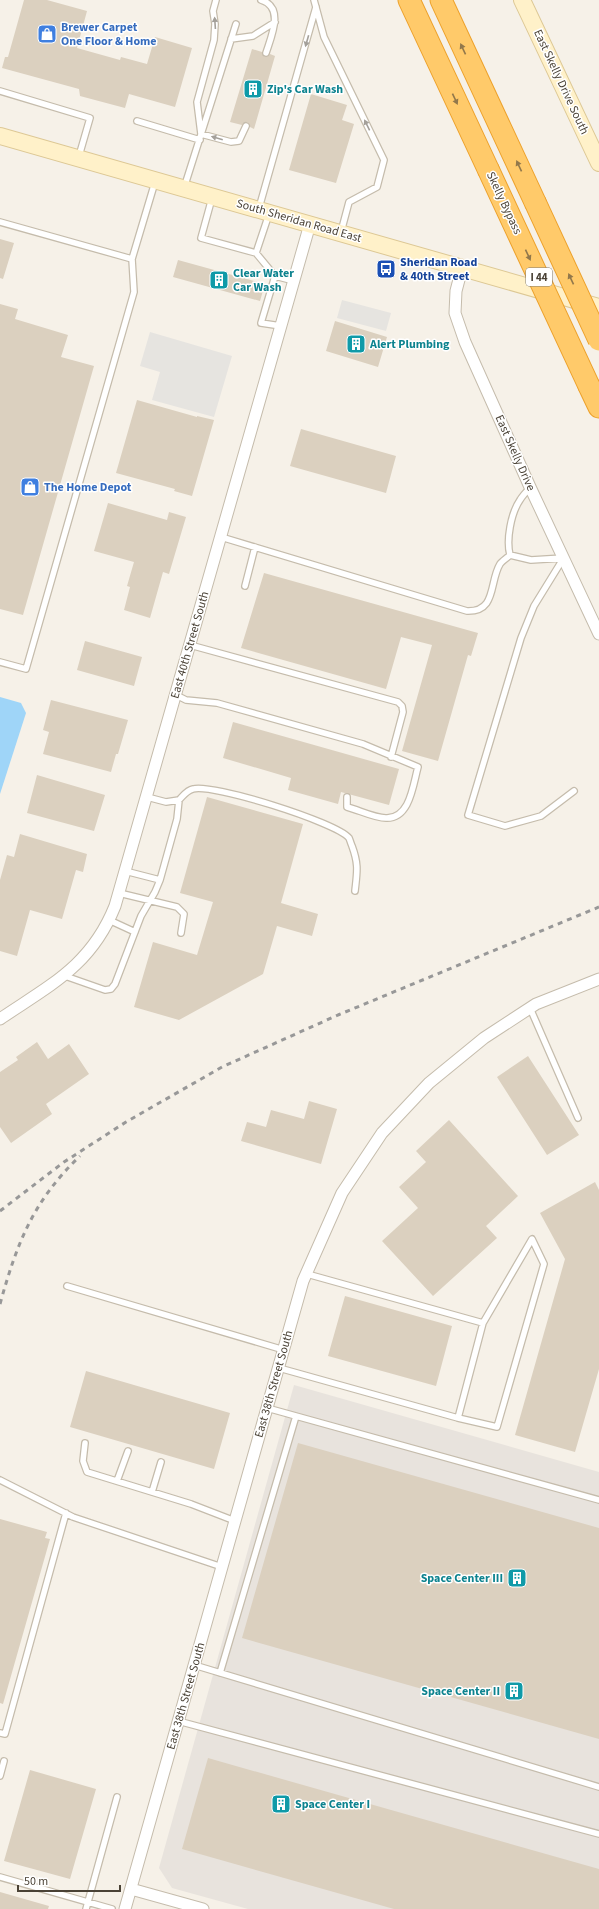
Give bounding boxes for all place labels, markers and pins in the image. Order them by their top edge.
place label: Brewer Carpet One Floor & Home [61,19,157,50]
shop icon: Brewer Carpet One Floor & Home [36,23,58,45]
building icon: Zip's Car Wash [242,78,264,100]
place label: Zip's Car Wash [267,81,343,98]
place label: Sheridan Road & 40th Street [400,254,477,285]
bus stop icon: Sheridan Road & 40th Street [375,258,397,280]
place label: Clear Water Car Wash [233,265,294,296]
building icon: Clear Water Car Wash [208,269,230,291]
building icon: Alert Plumbing [345,333,367,355]
place label: Alert Plumbing [369,336,450,353]
shop icon: The Home Depot [19,476,41,498]
place label: The Home Depot [44,479,132,496]
building icon: Space Center III [506,1567,528,1589]
place label: Space Center III [421,1570,503,1587]
building icon: Space Center II [503,1680,525,1702]
place label: Space Center II [421,1683,500,1700]
building icon: Space Center I [270,1793,292,1815]
place label: Space Center I [295,1796,370,1813]

